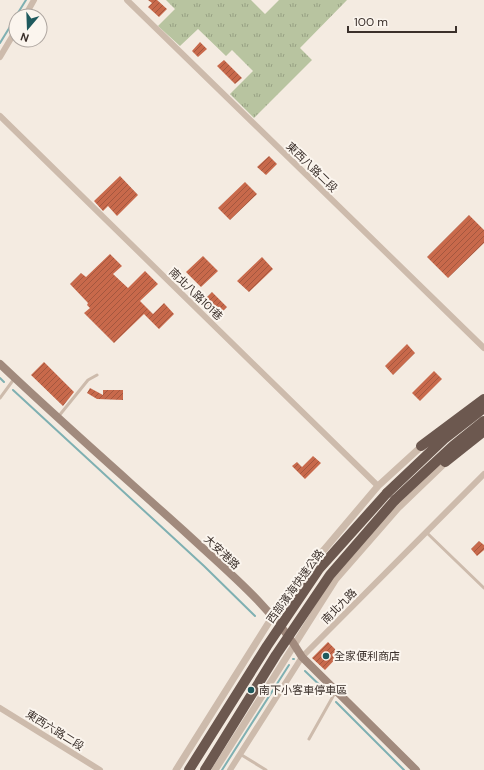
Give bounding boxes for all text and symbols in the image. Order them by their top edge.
north arrow [8,8,48,48]
scale bar [348,8,456,34]
text: 100 m [354,14,388,30]
text: N [19,30,31,45]
street label: 東西八路二段 [283,139,341,195]
street label: 南北八路101巷 [166,265,226,323]
street label: 大安港路 [201,532,243,572]
street label: 西部濱海快速公路 [263,546,327,626]
street label: 南北九路 [318,585,360,627]
place label: 全家便利商店 [334,649,400,663]
marker: 全家便利商店 [321,651,331,661]
place label: 南下小客車停車區 [259,683,347,697]
marker: 南下小客車停車區 [246,685,256,695]
street label: 東西六路二段 [23,707,87,753]

